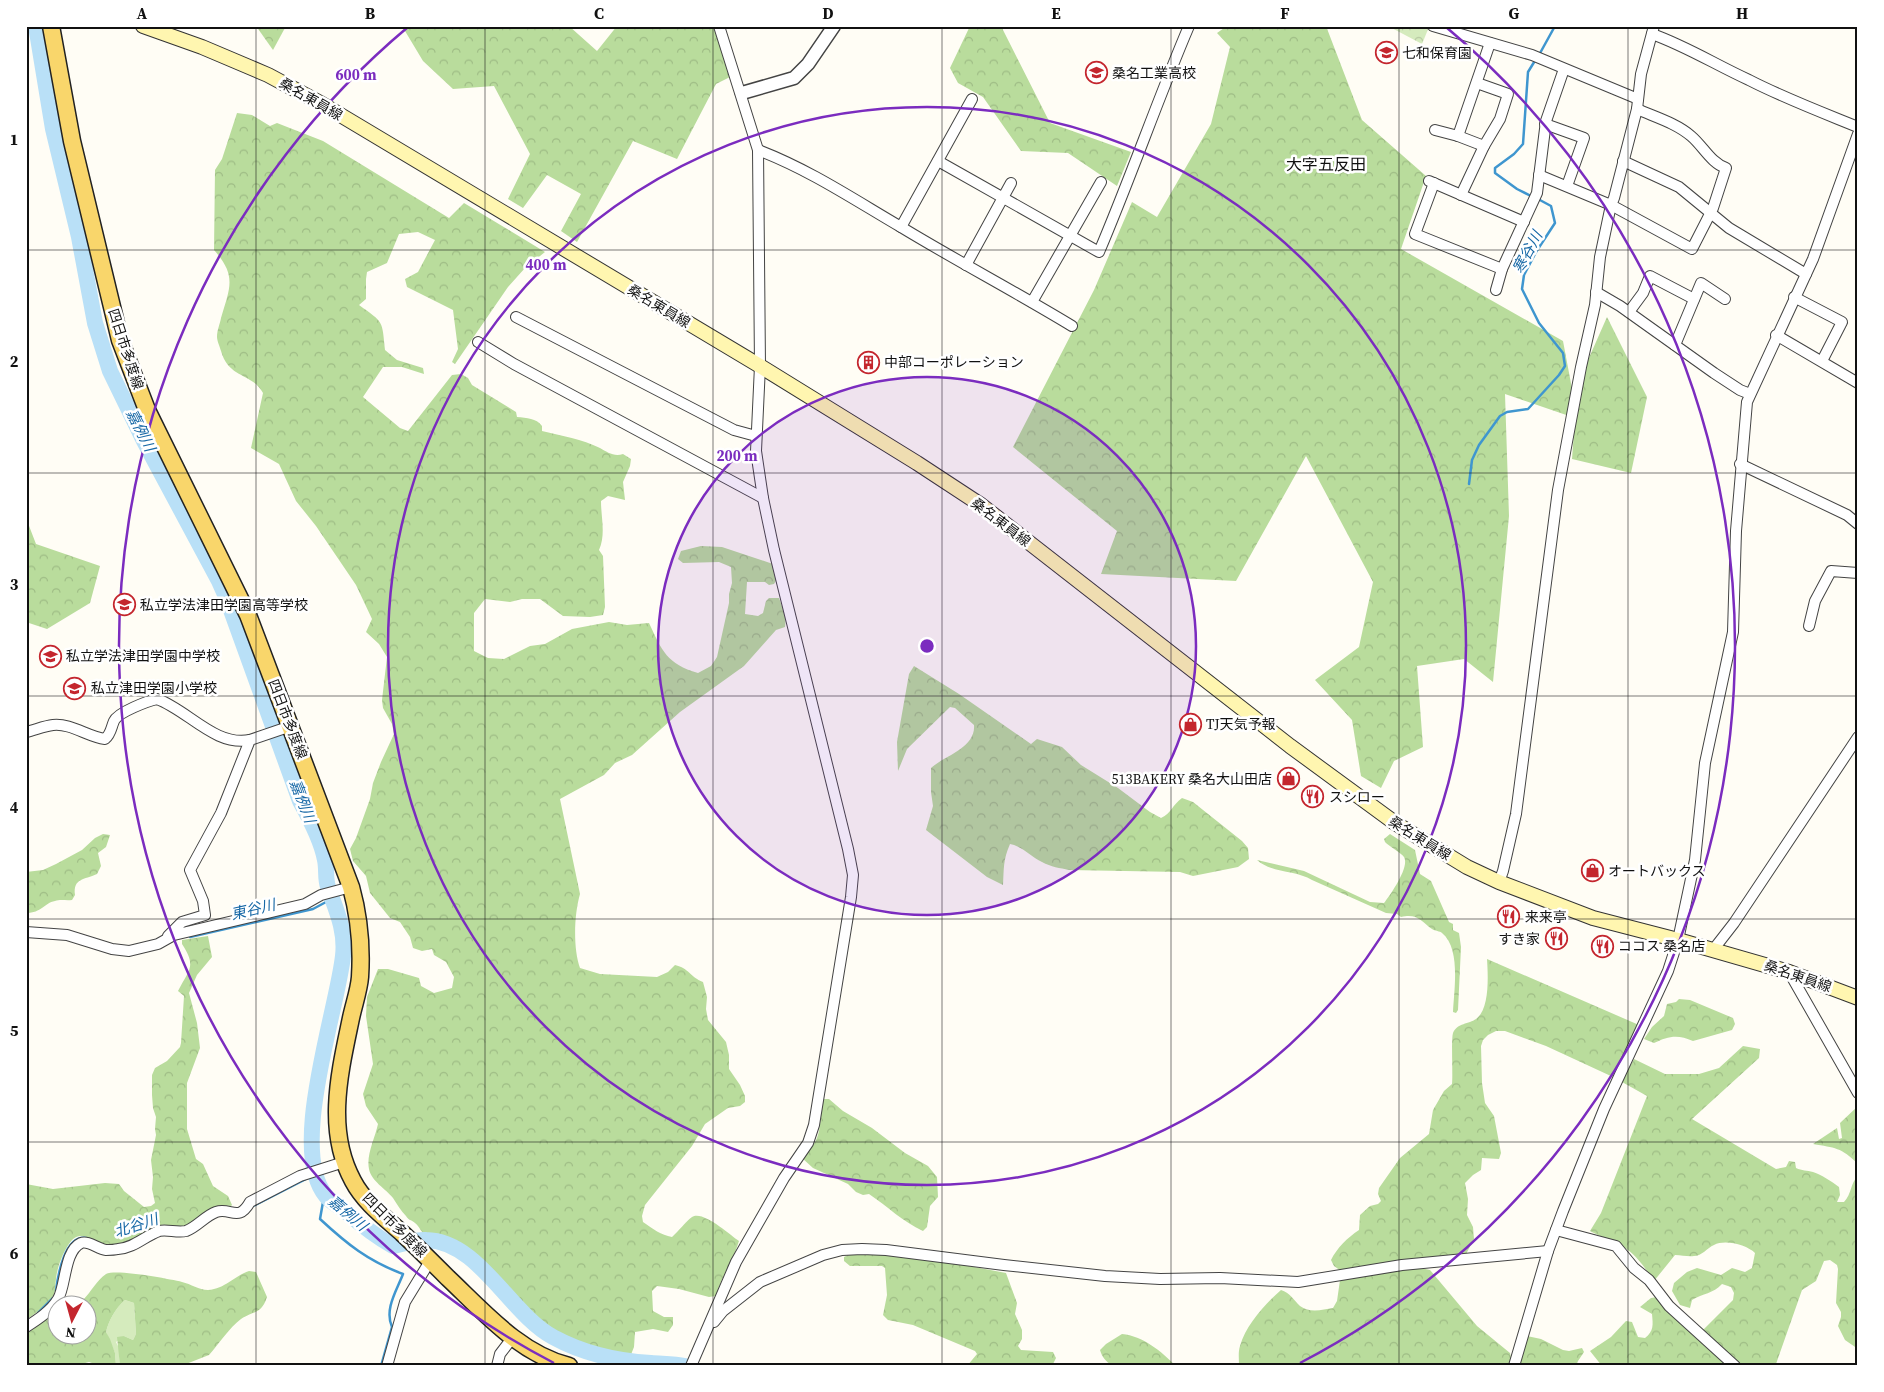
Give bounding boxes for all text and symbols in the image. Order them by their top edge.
text: A [137,2,148,24]
text: B [365,2,376,24]
text: C [594,2,604,24]
text: D [822,2,834,24]
text: E [1051,2,1061,24]
text: F [1280,2,1290,24]
text: G [1509,2,1520,24]
text: H [1736,2,1748,24]
school or university icon: 七和保育園 [1374,41,1398,65]
place label: 七和保育園 [1402,43,1472,63]
school or university icon: 桑名工業高校 [1084,61,1108,85]
place label: 桑名工業高校 [1112,63,1196,83]
text: 600 m [335,64,377,85]
street label: 桑名東員線 [276,73,346,125]
text: 1 [10,128,18,150]
district label: 大字五反田 [1286,153,1366,175]
water label: 寒谷川 [1507,225,1548,277]
text: 400 m [525,254,567,275]
street label: 桑名東員線 [624,279,694,333]
street label: 四日市多度線 [104,306,148,392]
text: 2 [10,350,19,372]
building icon: 中部コーポレーション [856,350,880,374]
place label: 中部コーポレーション [884,352,1024,372]
water label: 嘉例川 [121,405,161,457]
text: 200 m [716,445,758,466]
street label: 桑名東員線 [967,493,1035,551]
text: 3 [10,573,19,595]
school or university icon: 私立学法津田学園高等学校 [112,593,136,617]
place label: 私立学法津田学園高等学校 [140,595,308,615]
centre of rings [918,637,936,655]
school or university icon: 私立学法津田学園中学校 [38,644,62,668]
place label: 私立学法津田学園中学校 [66,646,220,666]
school or university icon: 私立津田学園小学校 [63,676,87,700]
street label: 四日市多度線 [264,676,312,762]
place label: 私立津田学園小学校 [91,678,217,698]
shop icon: TJ天気予報 [1178,712,1202,736]
place label: TJ天気予報 [1206,714,1276,734]
shop icon: 513BAKERY 桑名大山田店 [1276,767,1300,791]
place label: 513BAKERY 桑名大山田店 [1112,769,1272,789]
water label: 嘉例川 [285,776,322,828]
restaurant icon: スシロー [1301,785,1325,809]
place label: スシロー [1329,787,1385,807]
text: 4 [10,796,19,818]
street label: 桑名東員線 [1385,811,1455,865]
shop icon: オートバックス [1580,859,1604,883]
place label: オートバックス [1608,861,1706,881]
water label: 東谷川 [229,893,279,924]
restaurant icon: 来来亭 [1497,905,1521,929]
place label: 来来亭 [1525,907,1567,927]
restaurant icon: すき家 [1544,927,1568,951]
place label: すき家 [1498,929,1540,949]
restaurant icon: ココス 桑名店 [1590,934,1614,958]
place label: ココス 桑名店 [1618,936,1705,956]
street label: 桑名東員線 [1762,955,1834,997]
text: 5 [10,1019,19,1041]
street label: 四日市多度線 [358,1188,432,1262]
water label: 嘉例川 [324,1190,374,1237]
water label: 北谷川 [111,1207,163,1242]
text: 6 [10,1242,19,1264]
north arrow [48,1294,98,1344]
text: N [65,1322,77,1343]

